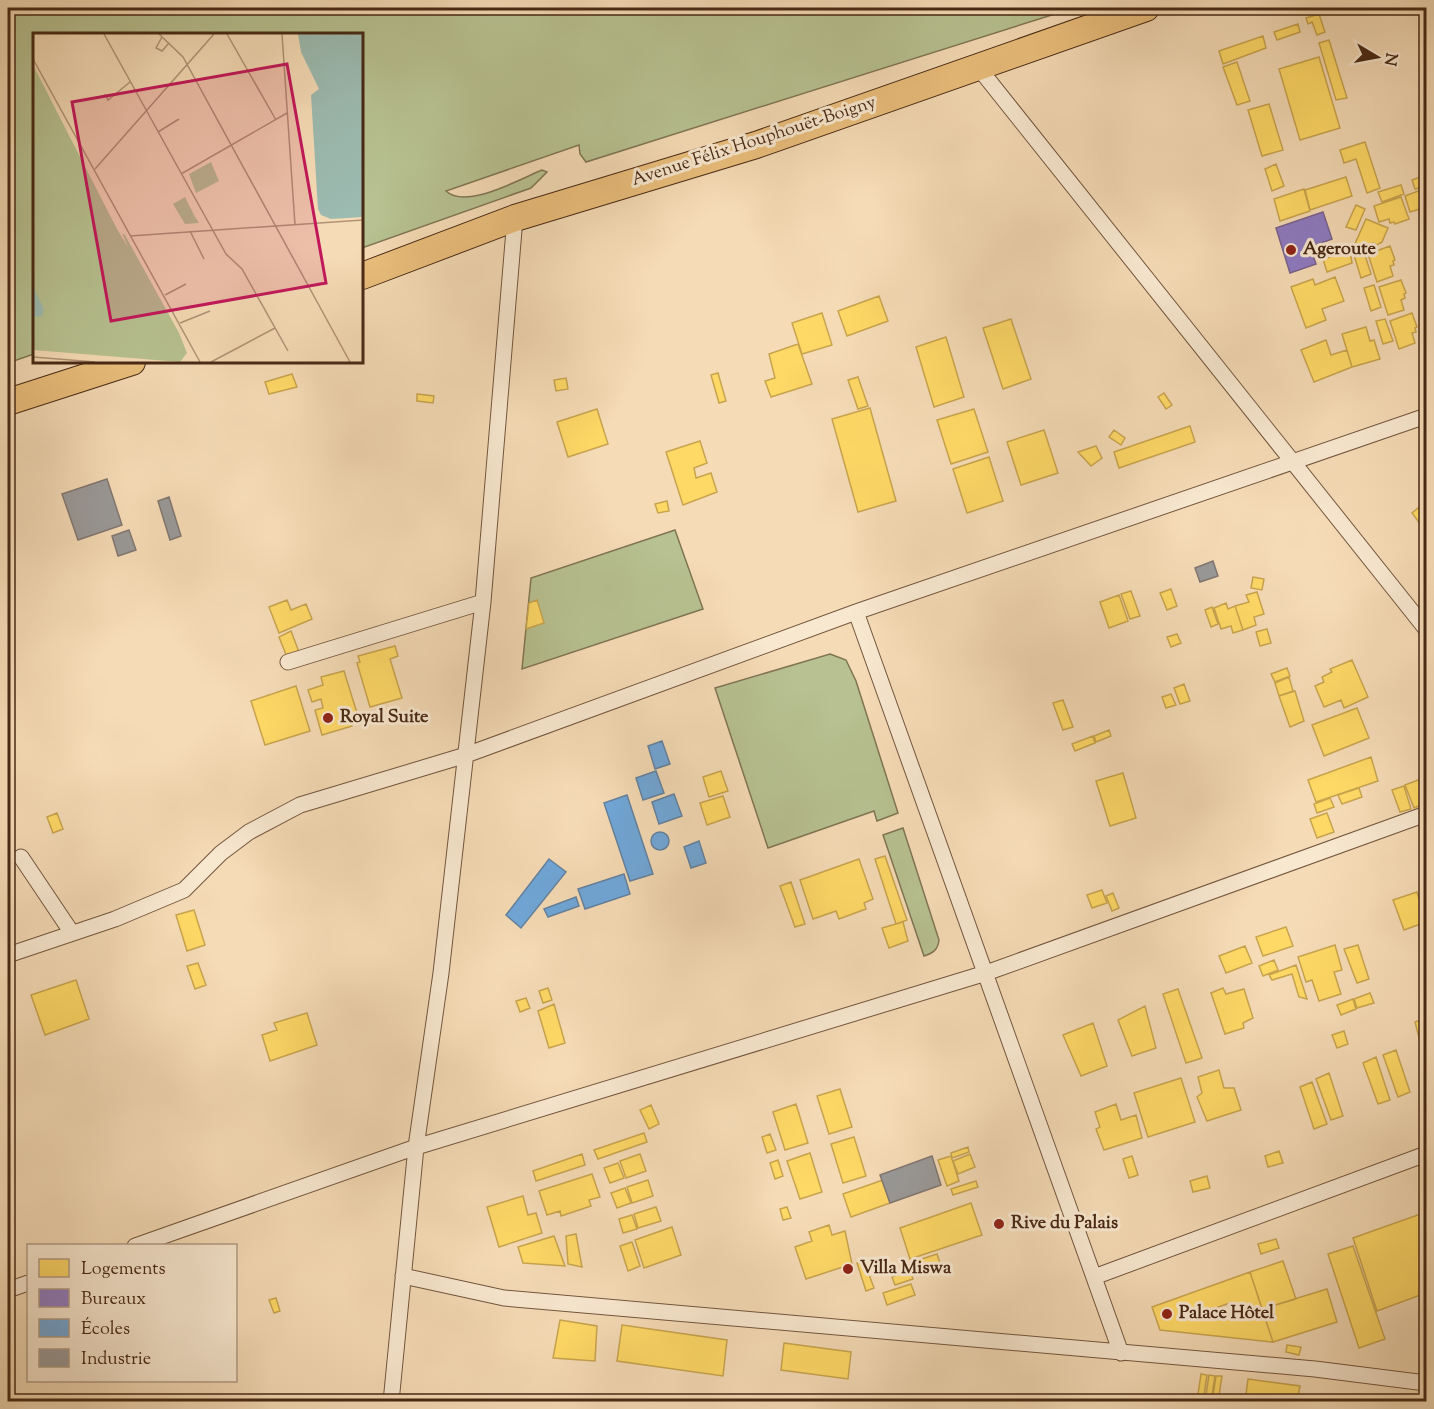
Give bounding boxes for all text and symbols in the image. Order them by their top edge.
north arrow [1347,27,1407,87]
inset map [33,33,363,363]
text: N [1377,51,1402,68]
street label: Avenue Félix Houphouët-Boigny [629,90,879,194]
place label: Ageroute [1303,237,1376,263]
marker: Ageroute [1284,243,1298,257]
place label: Royal Suite [340,705,429,731]
marker: Royal Suite [321,711,335,725]
place label: Rive du Palais [1011,1211,1118,1237]
marker: Rive du Palais [992,1217,1006,1231]
legend [27,1244,237,1382]
place label: Villa Miswa [860,1256,952,1282]
text: Logements [81,1257,166,1283]
marker: Villa Miswa [841,1262,855,1276]
text: Bureaux [81,1287,146,1313]
place label: Palace Hôtel [1179,1301,1275,1327]
marker: Palace Hôtel [1160,1307,1174,1321]
text: Écoles [81,1317,130,1343]
text: Industrie [81,1347,151,1373]

